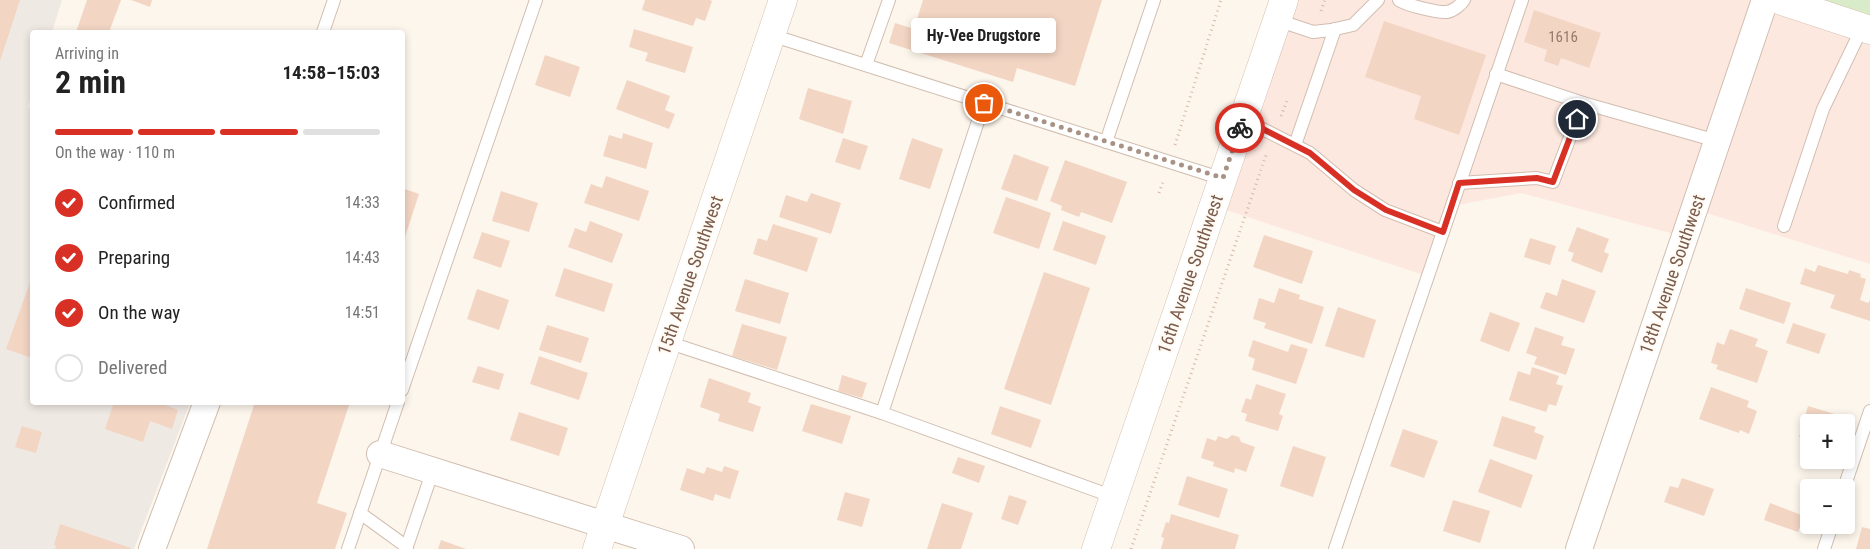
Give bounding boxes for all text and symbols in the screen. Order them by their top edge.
callout: Hy-Vee Drugstore [912,18,1056,53]
text: Hy-Vee Drugstore [927,26,1040,45]
house number: 1616 [1548,28,1578,46]
text: Arriving in [55,44,119,63]
text: 14:58–15:03 [282,61,380,84]
text: 2 min [55,63,126,101]
pin [963,82,1005,124]
icon: bag [970,89,998,117]
pin [1556,98,1598,140]
courier [1215,103,1265,153]
icon: home [1563,105,1591,133]
icon: bike [1226,114,1254,142]
text: On the way · 110 m [55,143,175,162]
icon: check [55,189,83,217]
text: Confirmed [98,191,175,214]
street label: 16th Avenue Southwest [1153,192,1227,356]
street label: 18th Avenue Southwest [1635,192,1709,356]
text: 14:33 [345,193,380,212]
street label: 15th Avenue Southwest [653,193,727,357]
icon: check [55,244,83,272]
text: Preparing [98,246,170,269]
text: 14:43 [345,248,380,267]
icon: check [55,299,83,327]
text: On the way [98,301,180,324]
text: 14:51 [345,303,380,322]
text: Delivered [98,356,167,379]
map controls [1800,414,1855,534]
button: + [1800,414,1855,469]
button: − [1800,479,1855,534]

